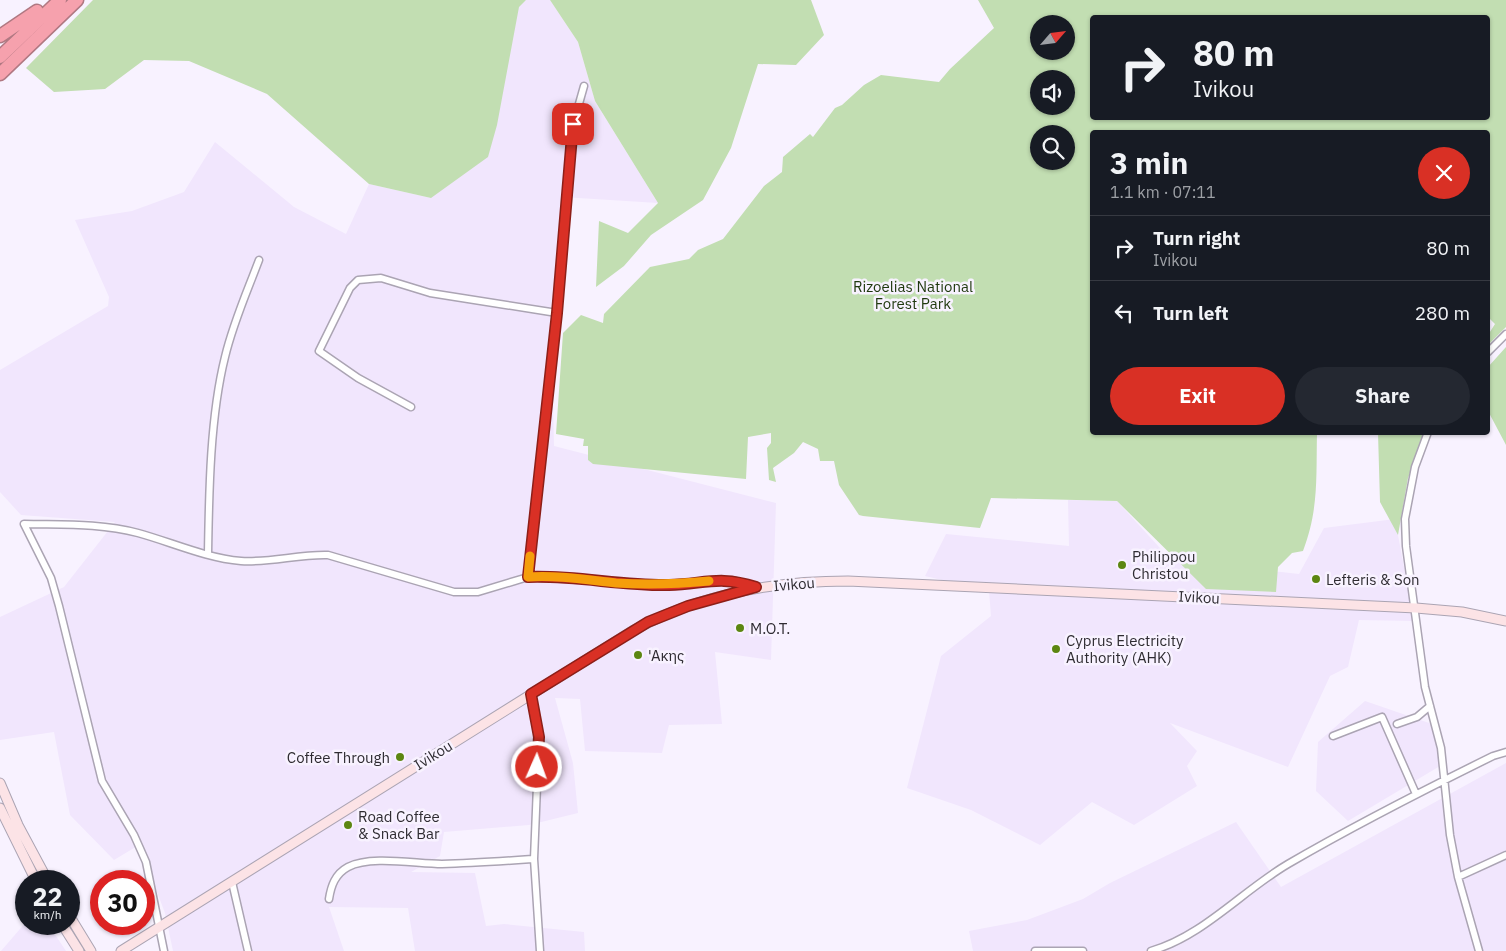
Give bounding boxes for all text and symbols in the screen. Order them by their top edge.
north arrow [1030,15,1075,60]
map controls [1030,15,1075,170]
text: 80 m [1193,30,1275,76]
icon: right [1110,35,1175,100]
button: sound [1030,70,1075,115]
text: Ivikou [1193,74,1254,103]
pin [552,103,594,145]
icon: arrive [559,110,587,138]
button: search [1030,125,1075,170]
text: 3 min [1110,143,1188,182]
button: close [1418,147,1470,199]
text: 1.1 km · 07:11 [1110,182,1216,202]
text: Turn right [1153,226,1240,250]
icon: right [1110,234,1138,262]
text: 80 m [1426,236,1470,260]
text: Ivikou [1153,250,1197,270]
park label: Rizoelias National Forest Park [853,277,973,313]
icon: left [1110,299,1138,327]
text: Turn left [1153,301,1229,325]
text: 280 m [1415,301,1470,325]
button: Exit [1110,367,1285,425]
button: Share [1295,367,1470,425]
place label: Philippou Christou [1132,547,1196,583]
marker: Philippou Christou [1116,559,1128,571]
place label: Lefteris & Son [1326,570,1420,589]
street label: Ivikou [772,573,816,595]
marker: Lefteris & Son [1310,573,1322,585]
street label: Ivikou [1178,586,1220,608]
place label: M.O.T. [750,619,790,638]
marker: M.O.T. [734,622,746,634]
place label: Cyprus Electricity Authority (AHK) [1066,631,1184,667]
marker: Cyprus Electricity Authority (AHK) [1050,643,1062,655]
place label: 'Ακης [648,646,684,665]
marker: 'Ακης [632,649,644,661]
street label: Ivikou [410,736,456,774]
position arrow [510,740,562,792]
place label: Coffee Through [287,748,390,767]
marker: Coffee Through [394,751,406,763]
place label: Road Coffee & Snack Bar [358,807,440,843]
marker: Road Coffee & Snack Bar [342,819,354,831]
speed limit sign: 30 [90,870,155,935]
text: 22 [32,880,63,913]
text: km/h [33,907,62,922]

